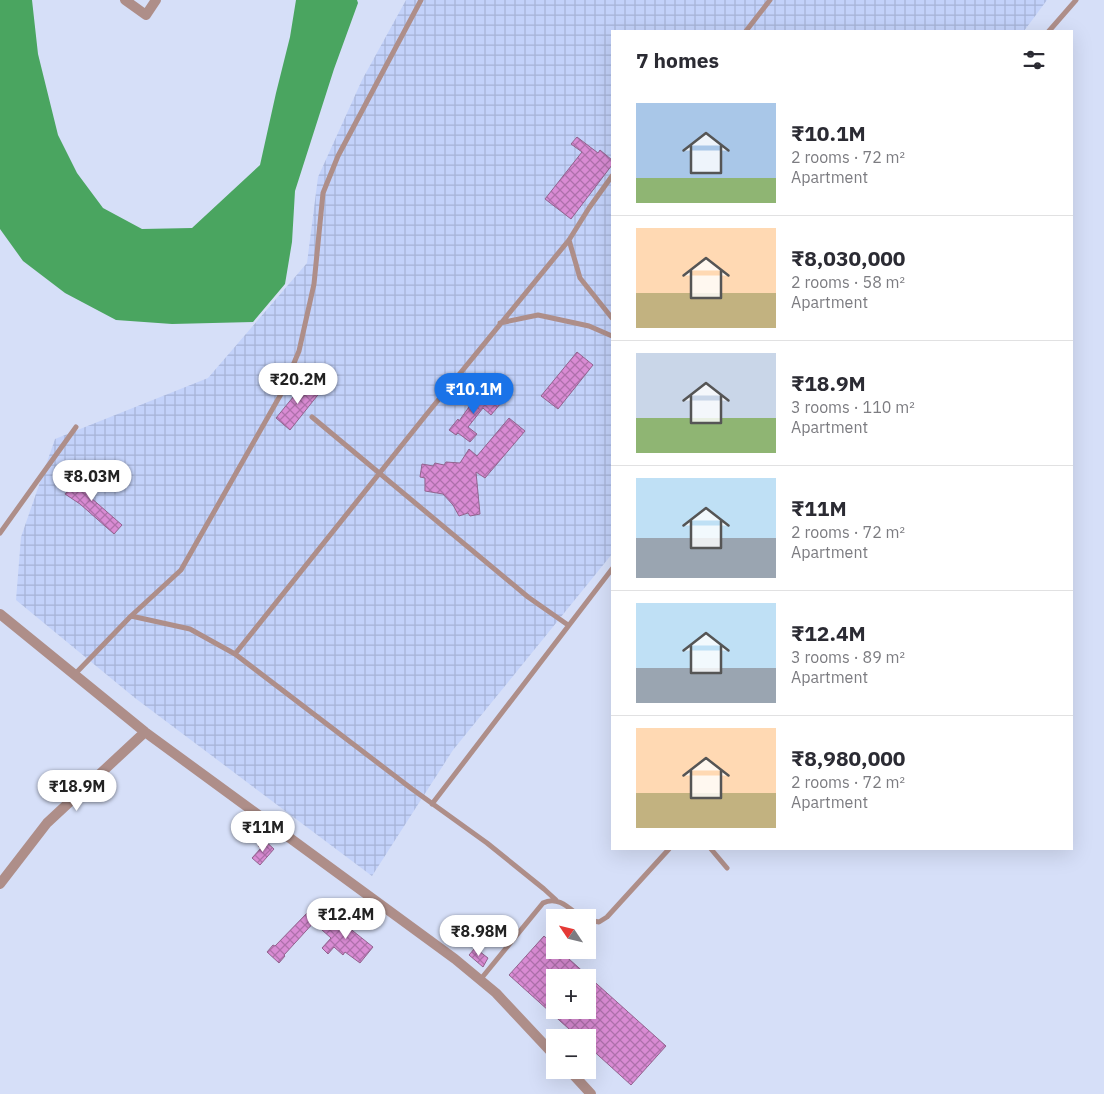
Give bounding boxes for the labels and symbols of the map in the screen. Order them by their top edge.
pin: ₹20.2M [257,362,339,405]
pin: ₹10.1M [433,372,515,415]
pin: ₹8.03M [51,460,133,502]
pin: ₹18.9M [36,770,118,812]
pin: ₹11M [233,810,293,853]
pin: ₹12.4M [305,898,387,940]
north arrow [546,909,596,959]
pin: ₹8.98M [438,914,520,957]

